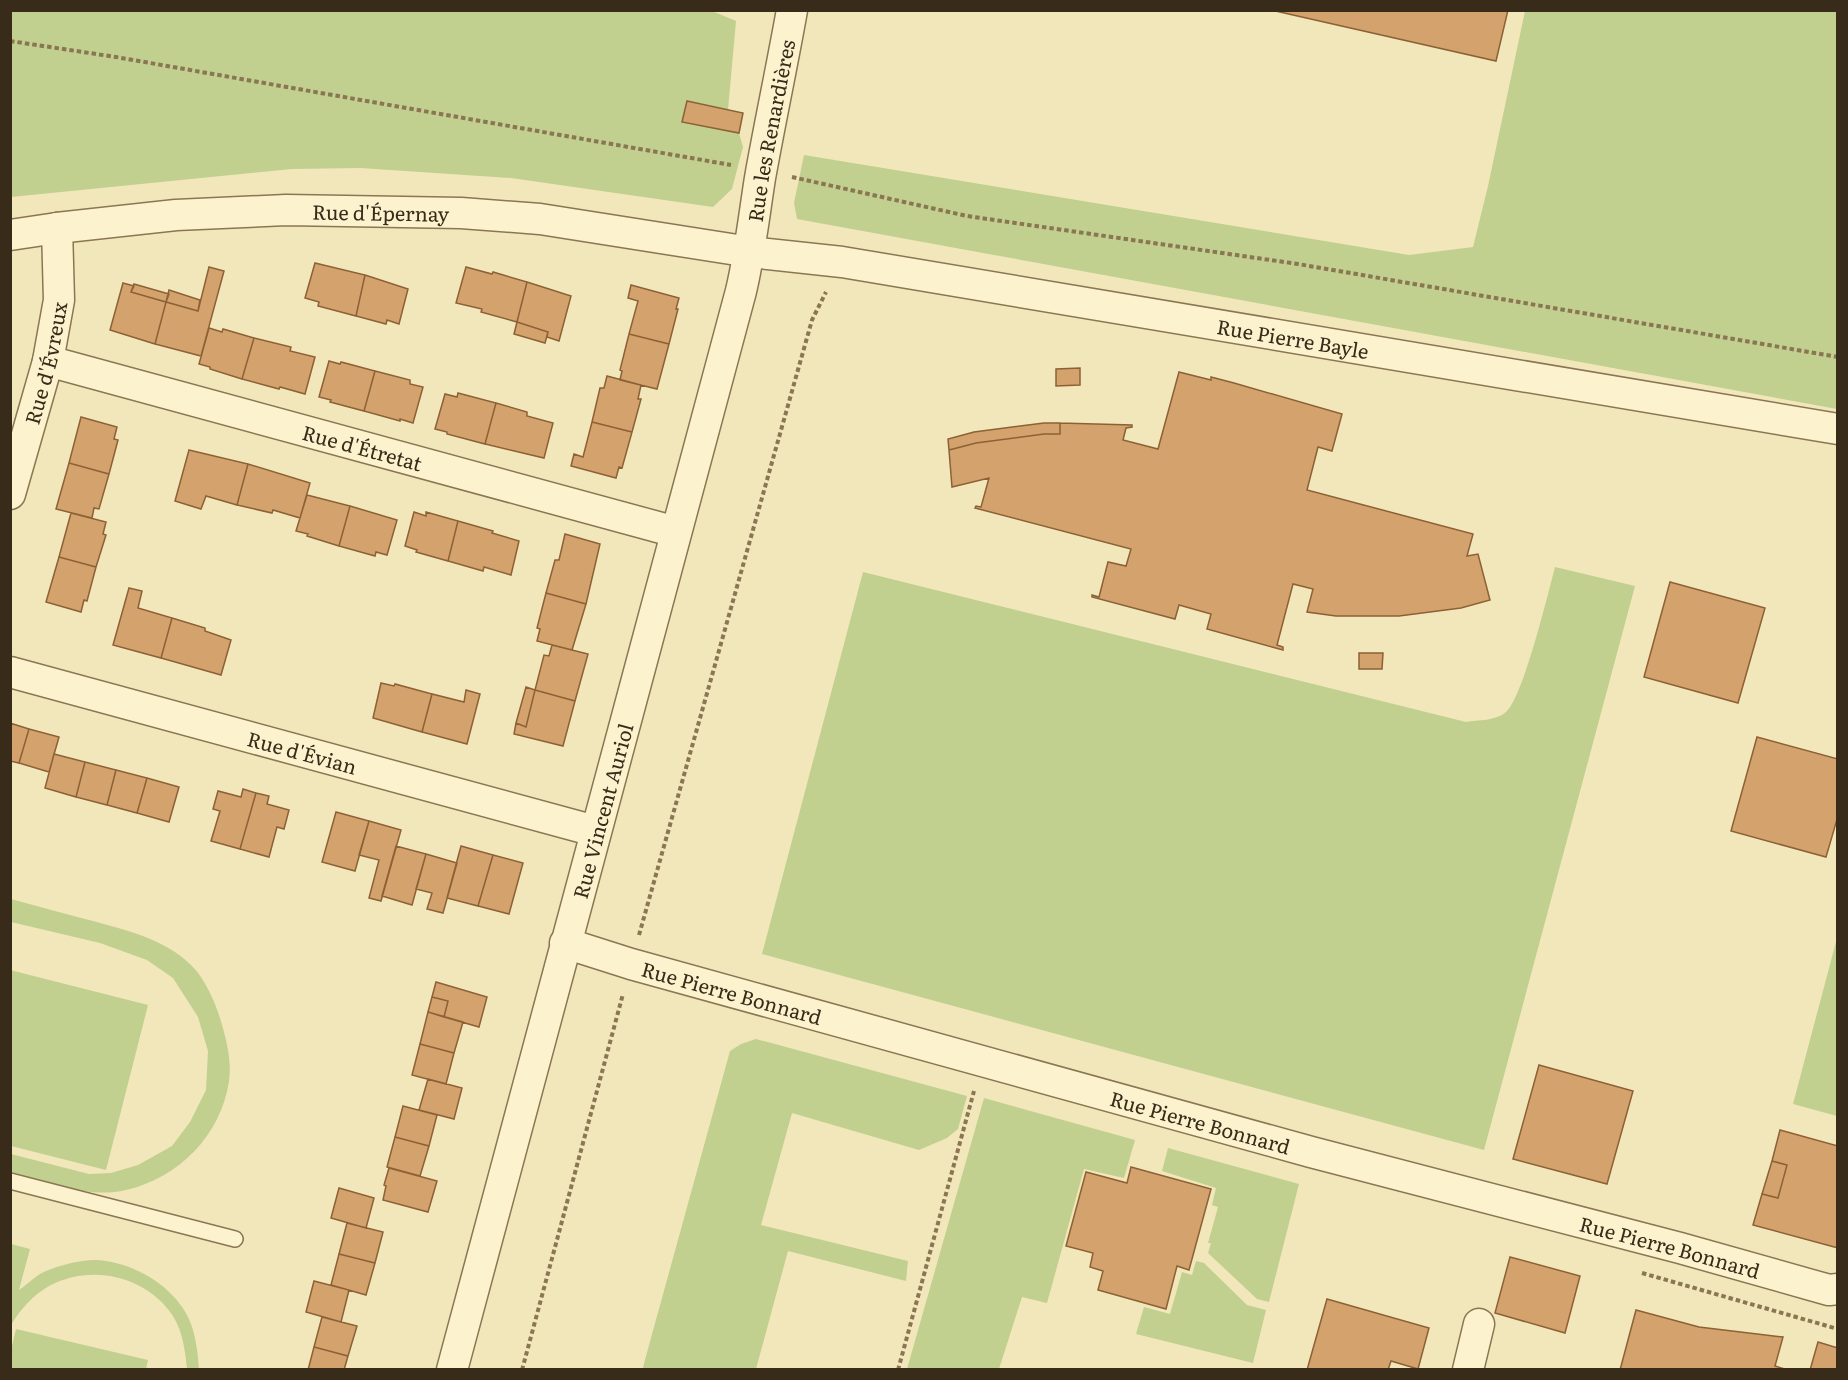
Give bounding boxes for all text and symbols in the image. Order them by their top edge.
street label: Rue les Renardières [739,37,801,224]
street label: Rue d'Épernay [312,195,450,228]
street label: Rue d'Évreux [16,298,74,428]
street label: Rue Pierre Bayle [1215,310,1371,365]
street label: Rue d'Étretat [299,416,426,477]
street label: Rue Vincent Auriol [564,719,640,902]
street label: Rue d'Évian [244,722,360,781]
street label: Rue Pierre Bonnard [638,953,826,1031]
street label: Rue Pierre Bonnard [1107,1082,1294,1161]
street label: Rue Pierre Bonnard [1577,1208,1764,1285]

